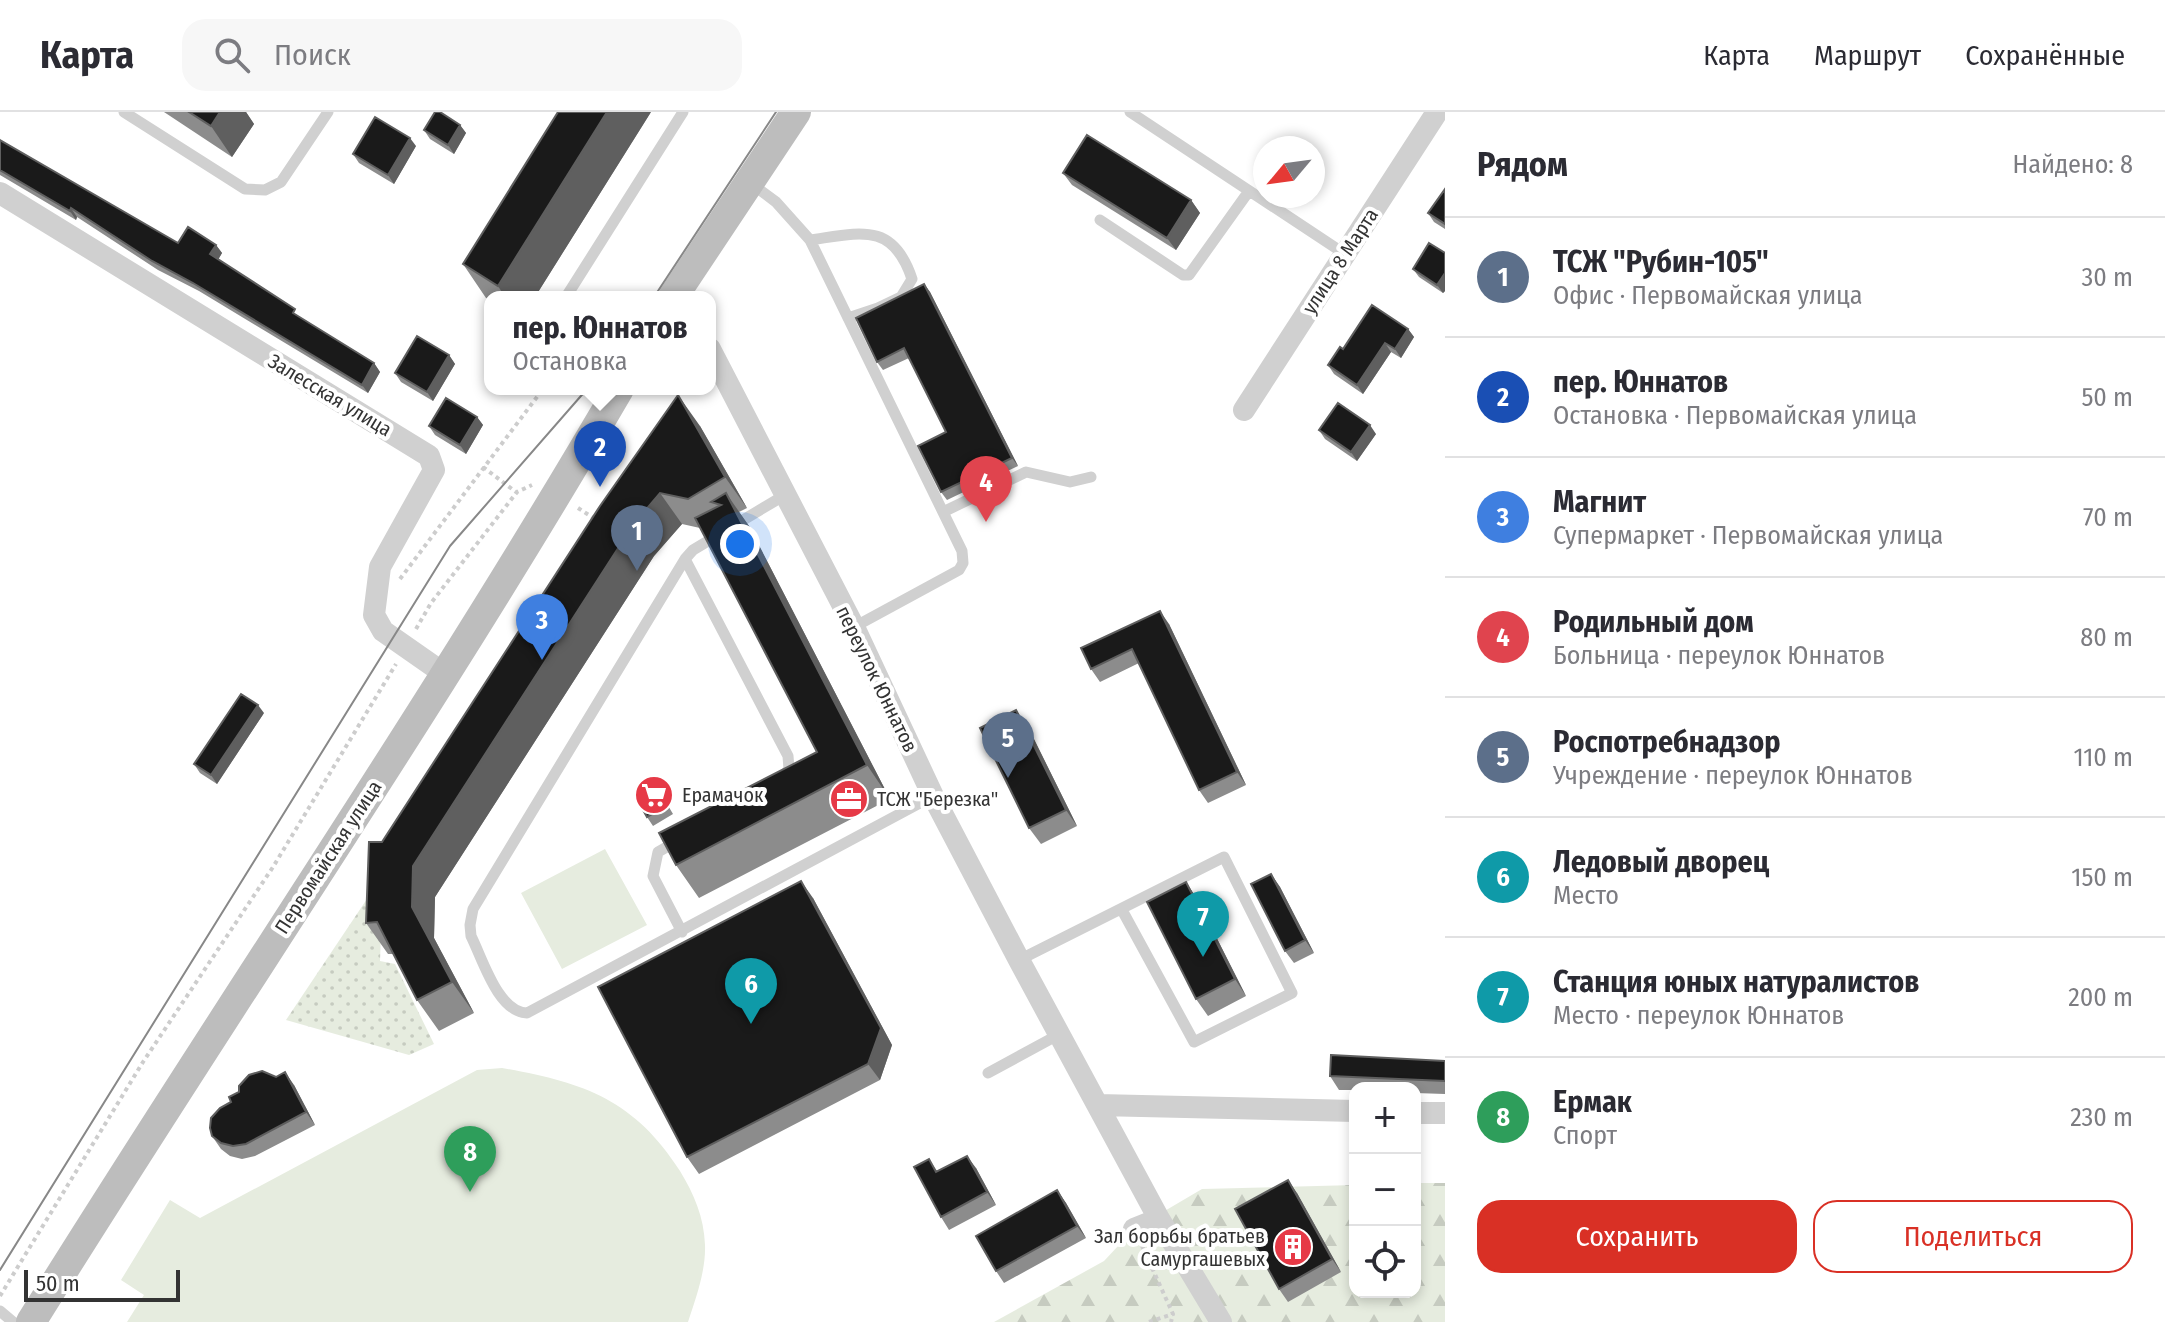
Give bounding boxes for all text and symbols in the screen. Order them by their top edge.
search box [182,19,742,91]
text: Карта [40,32,134,78]
icon: search [210,33,254,77]
text: Поиск [274,37,351,73]
text: Карта [1703,39,1770,72]
text: Маршрут [1814,39,1921,72]
text: Сохранённые [1965,39,2125,72]
north arrow [1253,136,1325,208]
text: Рядом [1477,144,1568,185]
text: Найдено: 8 [2012,149,2133,180]
street label: улица 8 Марта [1297,204,1383,318]
text: ТСЖ "Рубин-105" [1553,244,1769,280]
text: 1 [1498,262,1509,293]
text: 30 m [2082,262,2133,293]
text: Офис · Первомайская улица [1553,280,1863,311]
popup [484,291,716,395]
text: пер. Юннатов [512,310,688,346]
text: Остановка [512,346,627,377]
street label: Залесская улица [264,349,396,441]
text: пер. Юннатов [1553,364,1728,400]
text: 2 [1497,382,1509,413]
text: 50 m [2081,382,2133,413]
text: Остановка · Первомайская улица [1553,400,1917,431]
pin: 2 [574,421,626,487]
pin: 4 [960,456,1012,522]
text: Магнит [1553,484,1646,520]
text: 3 [1497,502,1509,533]
text: 70 m [2083,502,2133,533]
pin: 1 [611,505,663,571]
text: Супермаркет · Первомайская улица [1553,520,1943,551]
your location [720,524,760,564]
pin: 3 [516,594,568,660]
street label: переулок Юннатов [831,602,923,756]
text: Родильный дом [1553,604,1754,640]
text: 4 [1496,622,1510,653]
text: 80 m [2080,622,2133,653]
text: Больница · переулок Юннатов [1553,640,1885,671]
pin: 5 [982,712,1034,778]
text: Роспотребнадзор [1553,724,1781,760]
text: 5 [1497,742,1509,773]
text: 110 m [2073,742,2133,773]
text: Учреждение · переулок Юннатов [1553,760,1913,791]
supermarket icon: Ерамачок [633,774,675,816]
street label: Первомайская улица [269,776,387,938]
office icon: ТСЖ "Березка" [828,778,870,820]
place label: Ерамачок [682,783,764,807]
place label: ТСЖ "Березка" [877,787,998,811]
text: Ледовый дворец [1553,844,1769,880]
text: 6 [1496,862,1510,893]
text: 150 m [2071,862,2133,893]
text: Место [1553,880,1619,911]
pin: 7 [1177,891,1229,957]
pin: 6 [725,958,777,1024]
text: Станция юных натуралистов [1553,964,1919,1000]
text: 7 [1497,982,1509,1013]
text: 200 m [2068,982,2133,1013]
text: Место · переулок Юннатов [1553,1000,1844,1031]
map controls [1349,1082,1421,1298]
button: + [1349,1082,1421,1154]
text: Ермак [1553,1084,1632,1120]
text: 8 [1496,1102,1510,1133]
text: 230 m [2070,1102,2133,1133]
text: Спорт [1553,1120,1617,1151]
pin: 8 [444,1126,496,1192]
button: − [1349,1154,1421,1226]
button: Сохранить [1477,1200,1797,1273]
button: Поделиться [1813,1200,2133,1273]
place label: Зал борьбы братьев Самургашевых [1094,1224,1265,1271]
building icon: Зал борьбы братьев Самургашевых [1272,1226,1314,1268]
button: locate [1349,1226,1421,1298]
scale bar [24,1266,180,1302]
text: 50 m [36,1270,80,1297]

